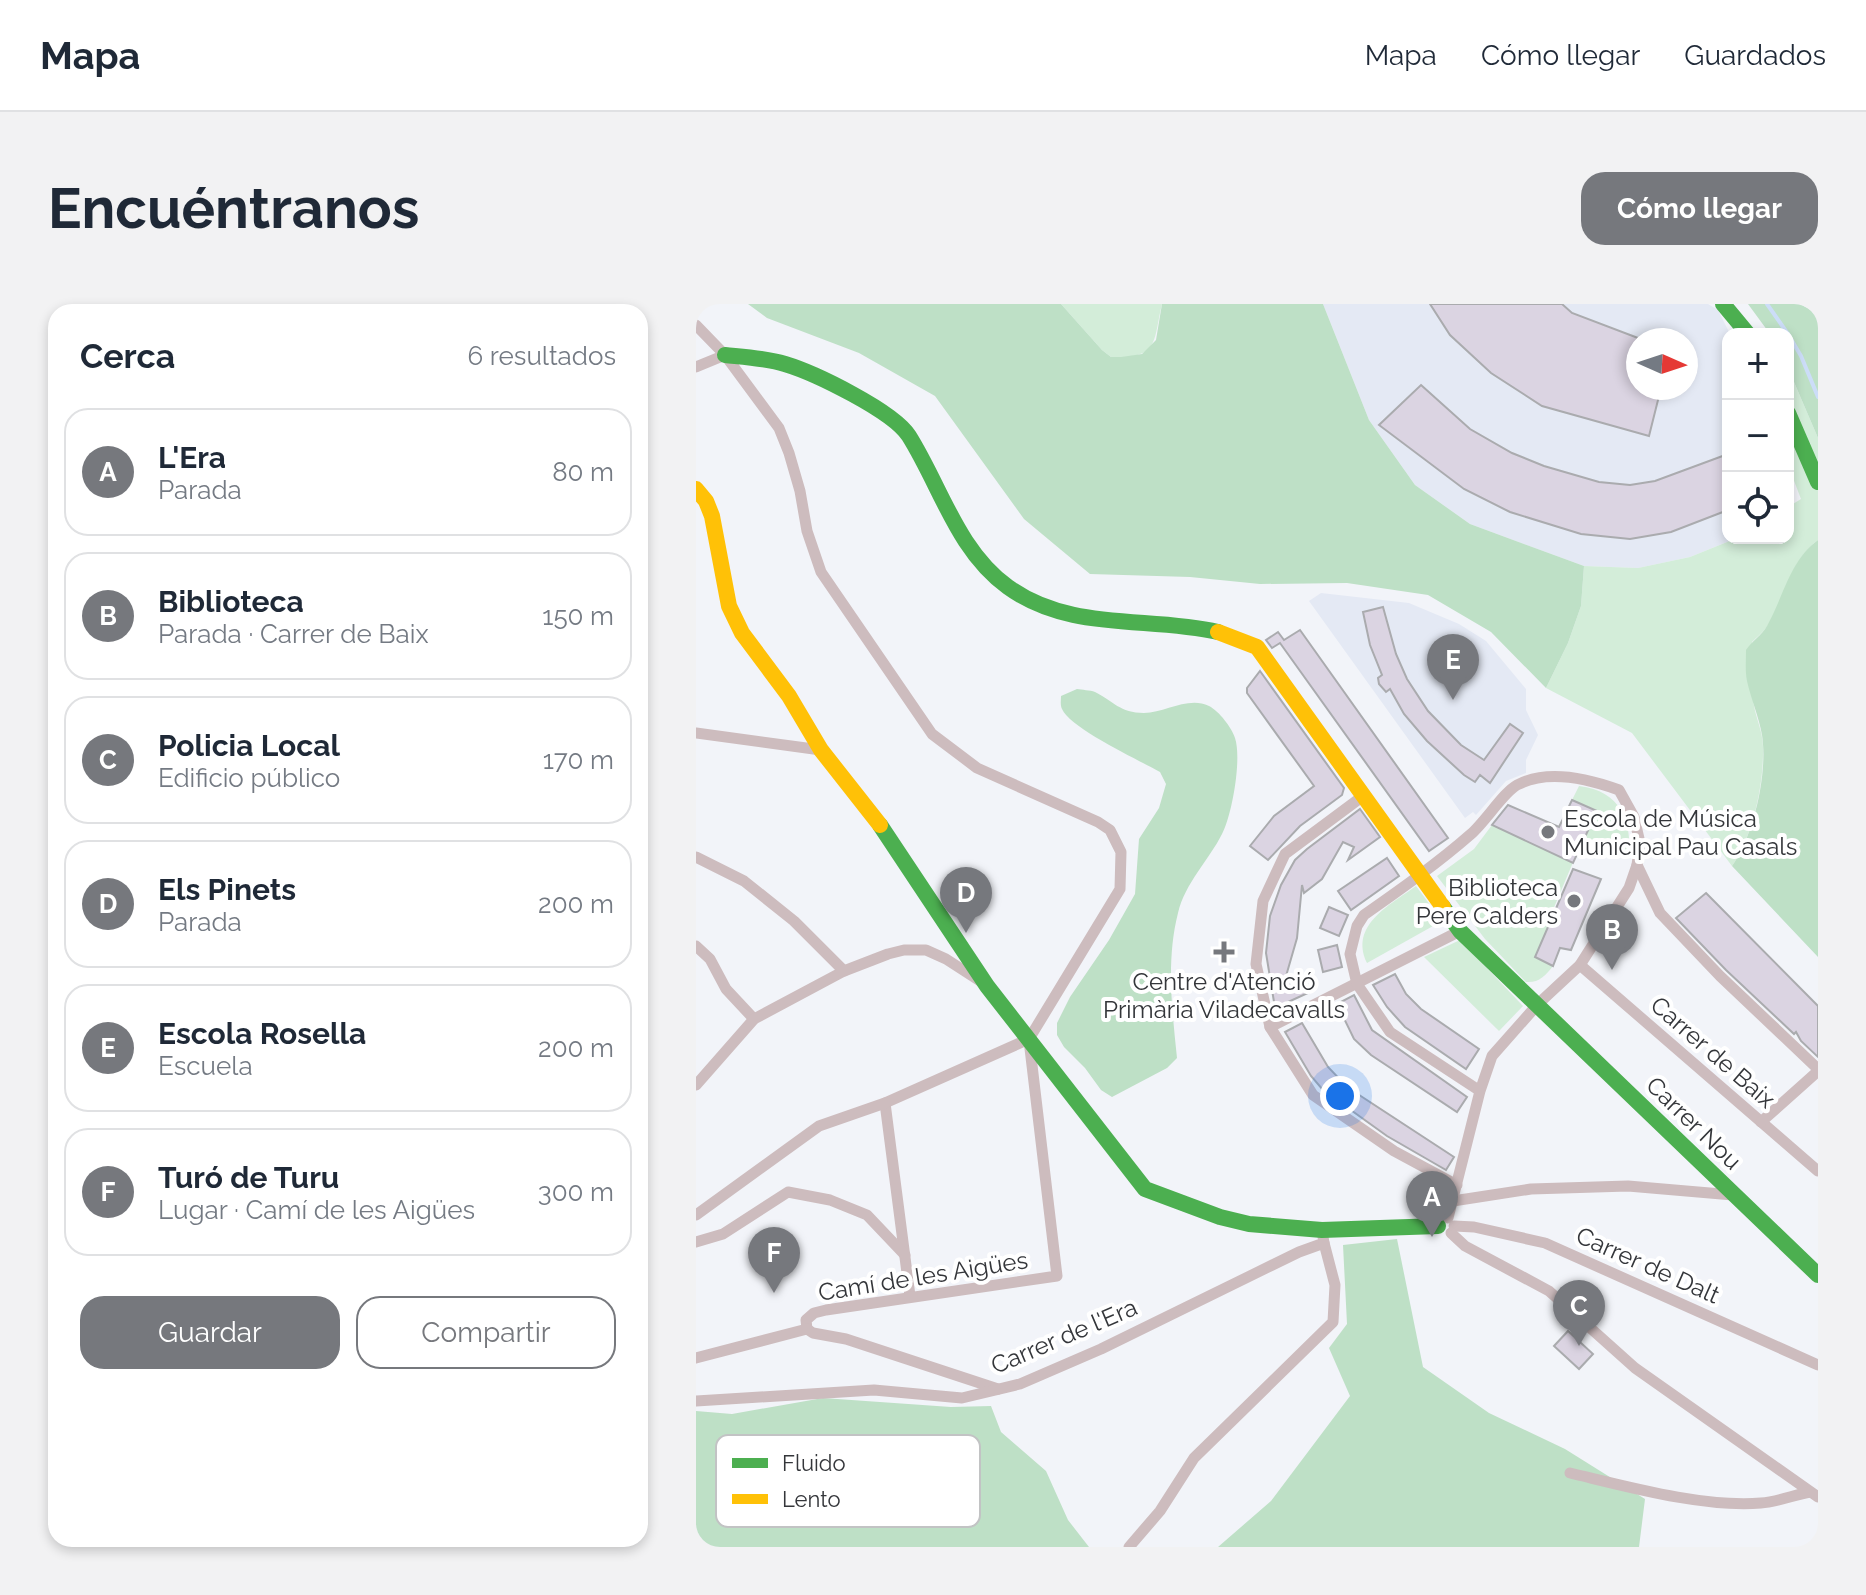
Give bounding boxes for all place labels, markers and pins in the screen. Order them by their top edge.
pin: E [1427,634,1479,700]
place label: Escola de Música Municipal Pau Casals [1564,804,1797,861]
marker: Escola de Música Municipal Pau Casals [1539,823,1557,841]
pin: D [940,867,992,933]
place label: Biblioteca Pere Calders [1416,873,1558,930]
marker: Biblioteca Pere Calders [1565,892,1583,910]
pin: B [1586,904,1638,970]
marker: Centre d'Atenció Primària Viladecavalls [1213,941,1235,963]
place label: Centre d'Atenció Primària Viladecavalls [1103,967,1345,1024]
pin: A [1406,1171,1458,1237]
pin: F [748,1227,800,1293]
pin: C [1553,1280,1605,1346]

